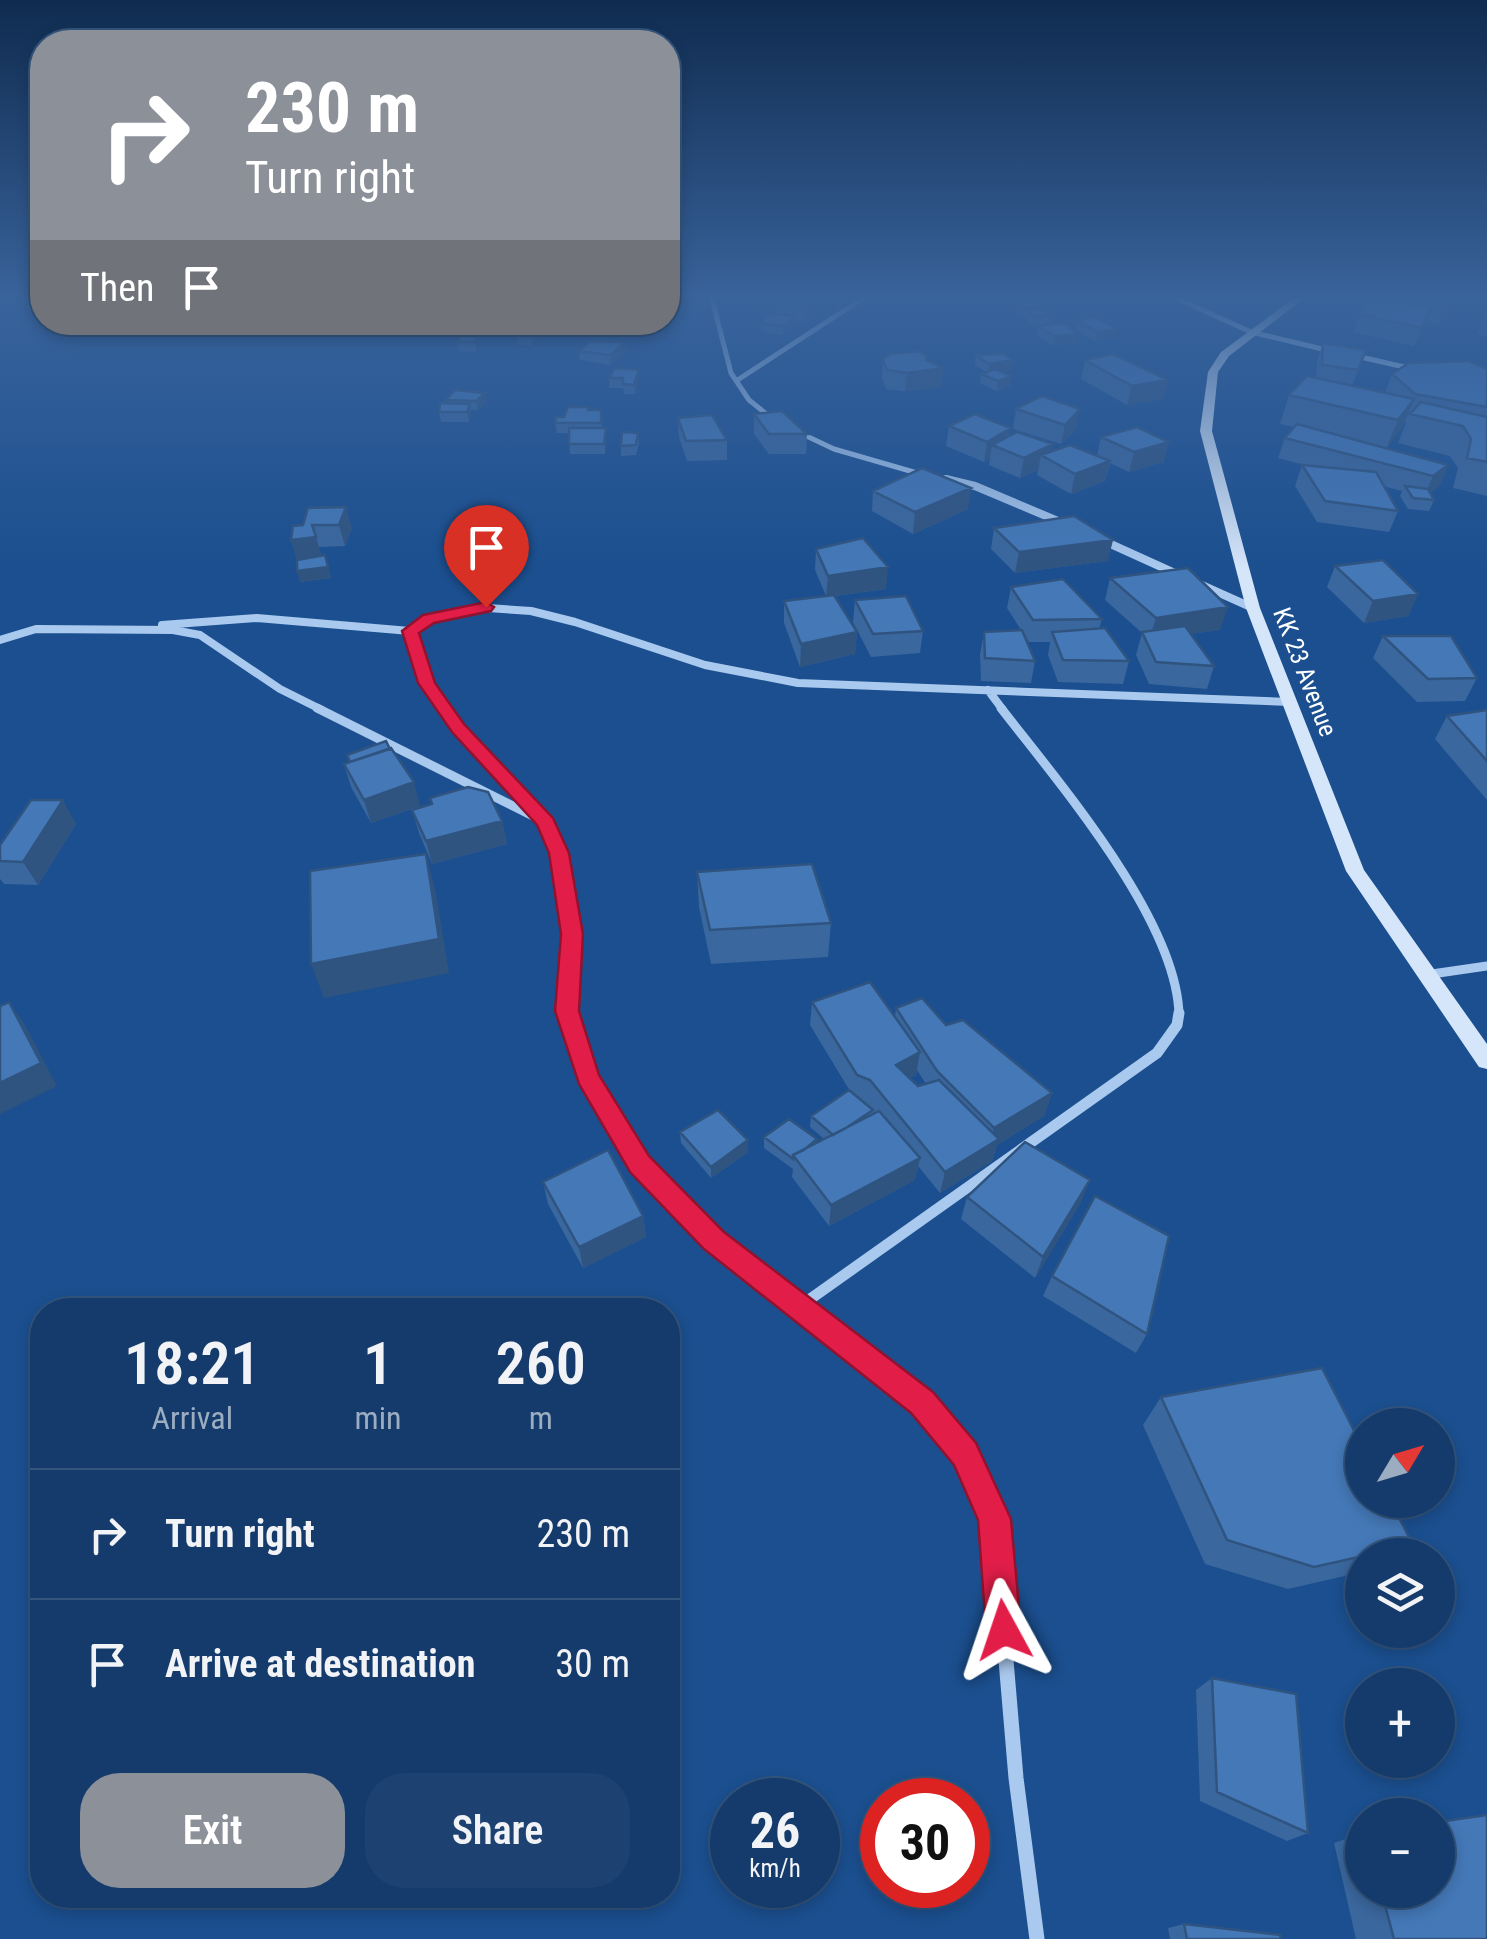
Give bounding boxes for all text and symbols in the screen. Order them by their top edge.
text: 230 m [245,67,419,149]
icon: right [80,70,210,200]
text: Turn right [245,151,415,204]
icon: arrive [174,260,229,315]
text: Then [80,266,154,310]
pin [444,505,529,608]
icon: arrive [459,520,514,575]
street label: KK 23 Avenue [1267,604,1343,740]
text: 18:21 [124,1328,261,1399]
text: 1 [363,1328,393,1399]
text: 260 [495,1328,586,1399]
text: Arrival [152,1399,233,1437]
text: min [355,1399,401,1437]
text: m [529,1399,553,1437]
north arrow [1345,1408,1455,1518]
map controls [1345,1408,1455,1908]
icon: right [80,1507,135,1562]
text: Turn right [165,1512,315,1556]
text: 230 m [536,1512,630,1556]
button: layers [1345,1538,1455,1648]
position arrow [952,1578,1056,1682]
icon: arrive [80,1637,135,1692]
text: Arrive at destination [165,1642,475,1686]
text: 30 m [555,1642,630,1686]
button: + [1345,1668,1455,1778]
button: Exit [80,1773,345,1888]
button: Share [365,1773,630,1888]
speed limit sign: 30 [860,1778,990,1908]
button: − [1345,1798,1455,1908]
text: 26 [750,1802,800,1860]
text: km/h [749,1854,801,1883]

